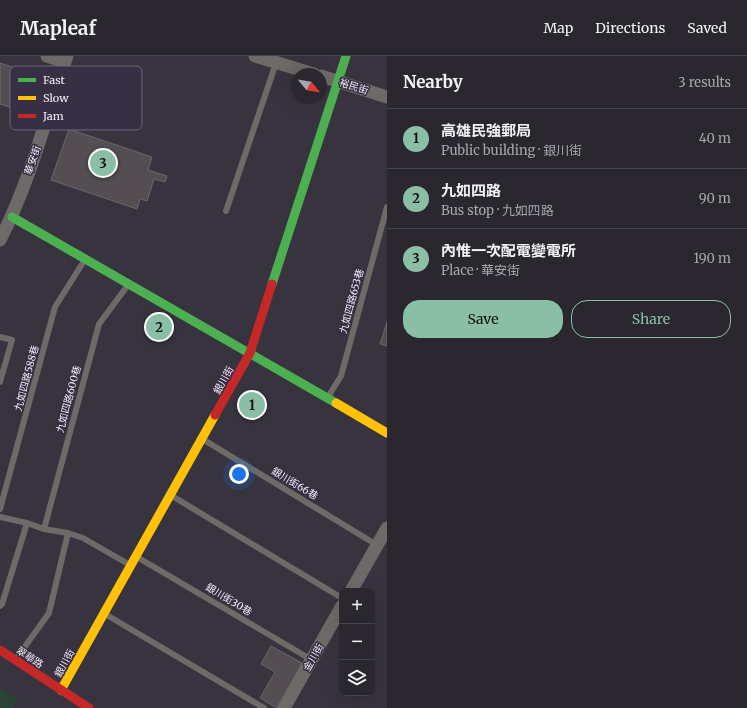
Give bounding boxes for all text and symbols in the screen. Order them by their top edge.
text: Mapleaf [20,16,96,40]
text: Map [543,19,573,37]
text: Directions [595,19,665,37]
text: Saved [687,19,727,37]
legend [10,66,142,130]
north arrow [291,68,327,104]
text: Nearby [403,71,463,93]
text: Fast [43,73,66,87]
text: 3 results [678,74,731,91]
street label: 裕民街 [338,76,370,97]
text: Slow [43,91,69,105]
text: Jam [42,109,64,123]
text: 高雄民強郵局 [441,121,531,140]
text: 1 [413,130,419,147]
text: 40 m [699,130,731,147]
text: Public building · 銀川街 [441,142,582,159]
street label: 華安街 [21,144,44,176]
pin: 3 [90,148,116,178]
text: 九如四路 [441,181,501,200]
text: 2 [412,190,420,207]
text: 90 m [699,190,731,207]
text: Bus stop · 九如四路 [441,202,554,219]
text: 內惟一次配電變電所 [441,241,576,260]
text: 3 [412,250,420,267]
text: 190 m [694,250,731,267]
text: Place · 華安街 [441,262,520,279]
street label: 九如四路653巷 [337,267,366,335]
button: Save [403,300,563,338]
button: Share [571,300,731,338]
pin: 2 [146,312,172,342]
street label: 九如四路588巷 [11,344,42,412]
street label: 九如四路600巷 [53,364,84,434]
street label: 銀川街 [210,364,236,397]
pin: 1 [239,390,265,420]
your location [229,464,249,484]
street label: 銀川街66巷 [269,464,320,502]
street label: 銀川街30巷 [203,580,254,618]
map controls [339,588,375,696]
button: + [339,588,375,624]
button: − [339,624,375,660]
street label: 金川街 [300,641,327,673]
street label: 翠華路 [14,644,46,671]
street label: 銀川街 [51,647,77,680]
button: layers [339,660,375,696]

